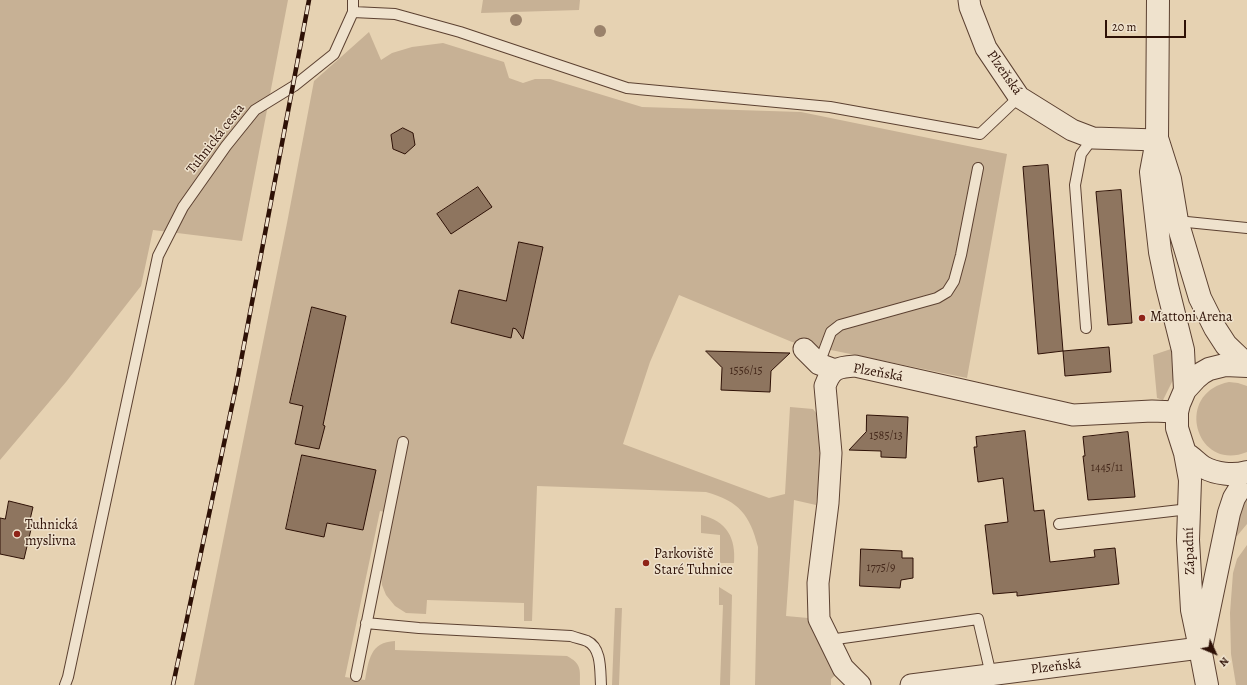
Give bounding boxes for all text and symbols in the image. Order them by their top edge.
scale bar [1107,12,1188,38]
text: 20 m [1112,19,1136,35]
street label: Plzeňská [983,47,1025,99]
street label: Tuhnická cesta [183,101,249,177]
place label: Mattoni Arena [1150,310,1232,326]
marker: Mattoni Arena [1137,313,1147,323]
street label: Plzeňská [852,360,904,386]
house number: 1556/15 [729,364,763,378]
house number: 1585/13 [869,429,903,443]
house number: 1445/11 [1091,461,1123,475]
place label: Tuhnická myslivna [25,518,78,550]
street label: Západní [1181,527,1199,575]
marker: Tuhnická myslivna [12,529,22,539]
place label: Parkoviště Staré Tuhnice [654,547,733,580]
marker: Parkoviště Staré Tuhnice [641,558,651,568]
house number: 1775/9 [867,561,895,575]
north arrow [1195,633,1235,673]
text: N [1216,654,1232,670]
street label: Plzeňská [1030,656,1082,678]

